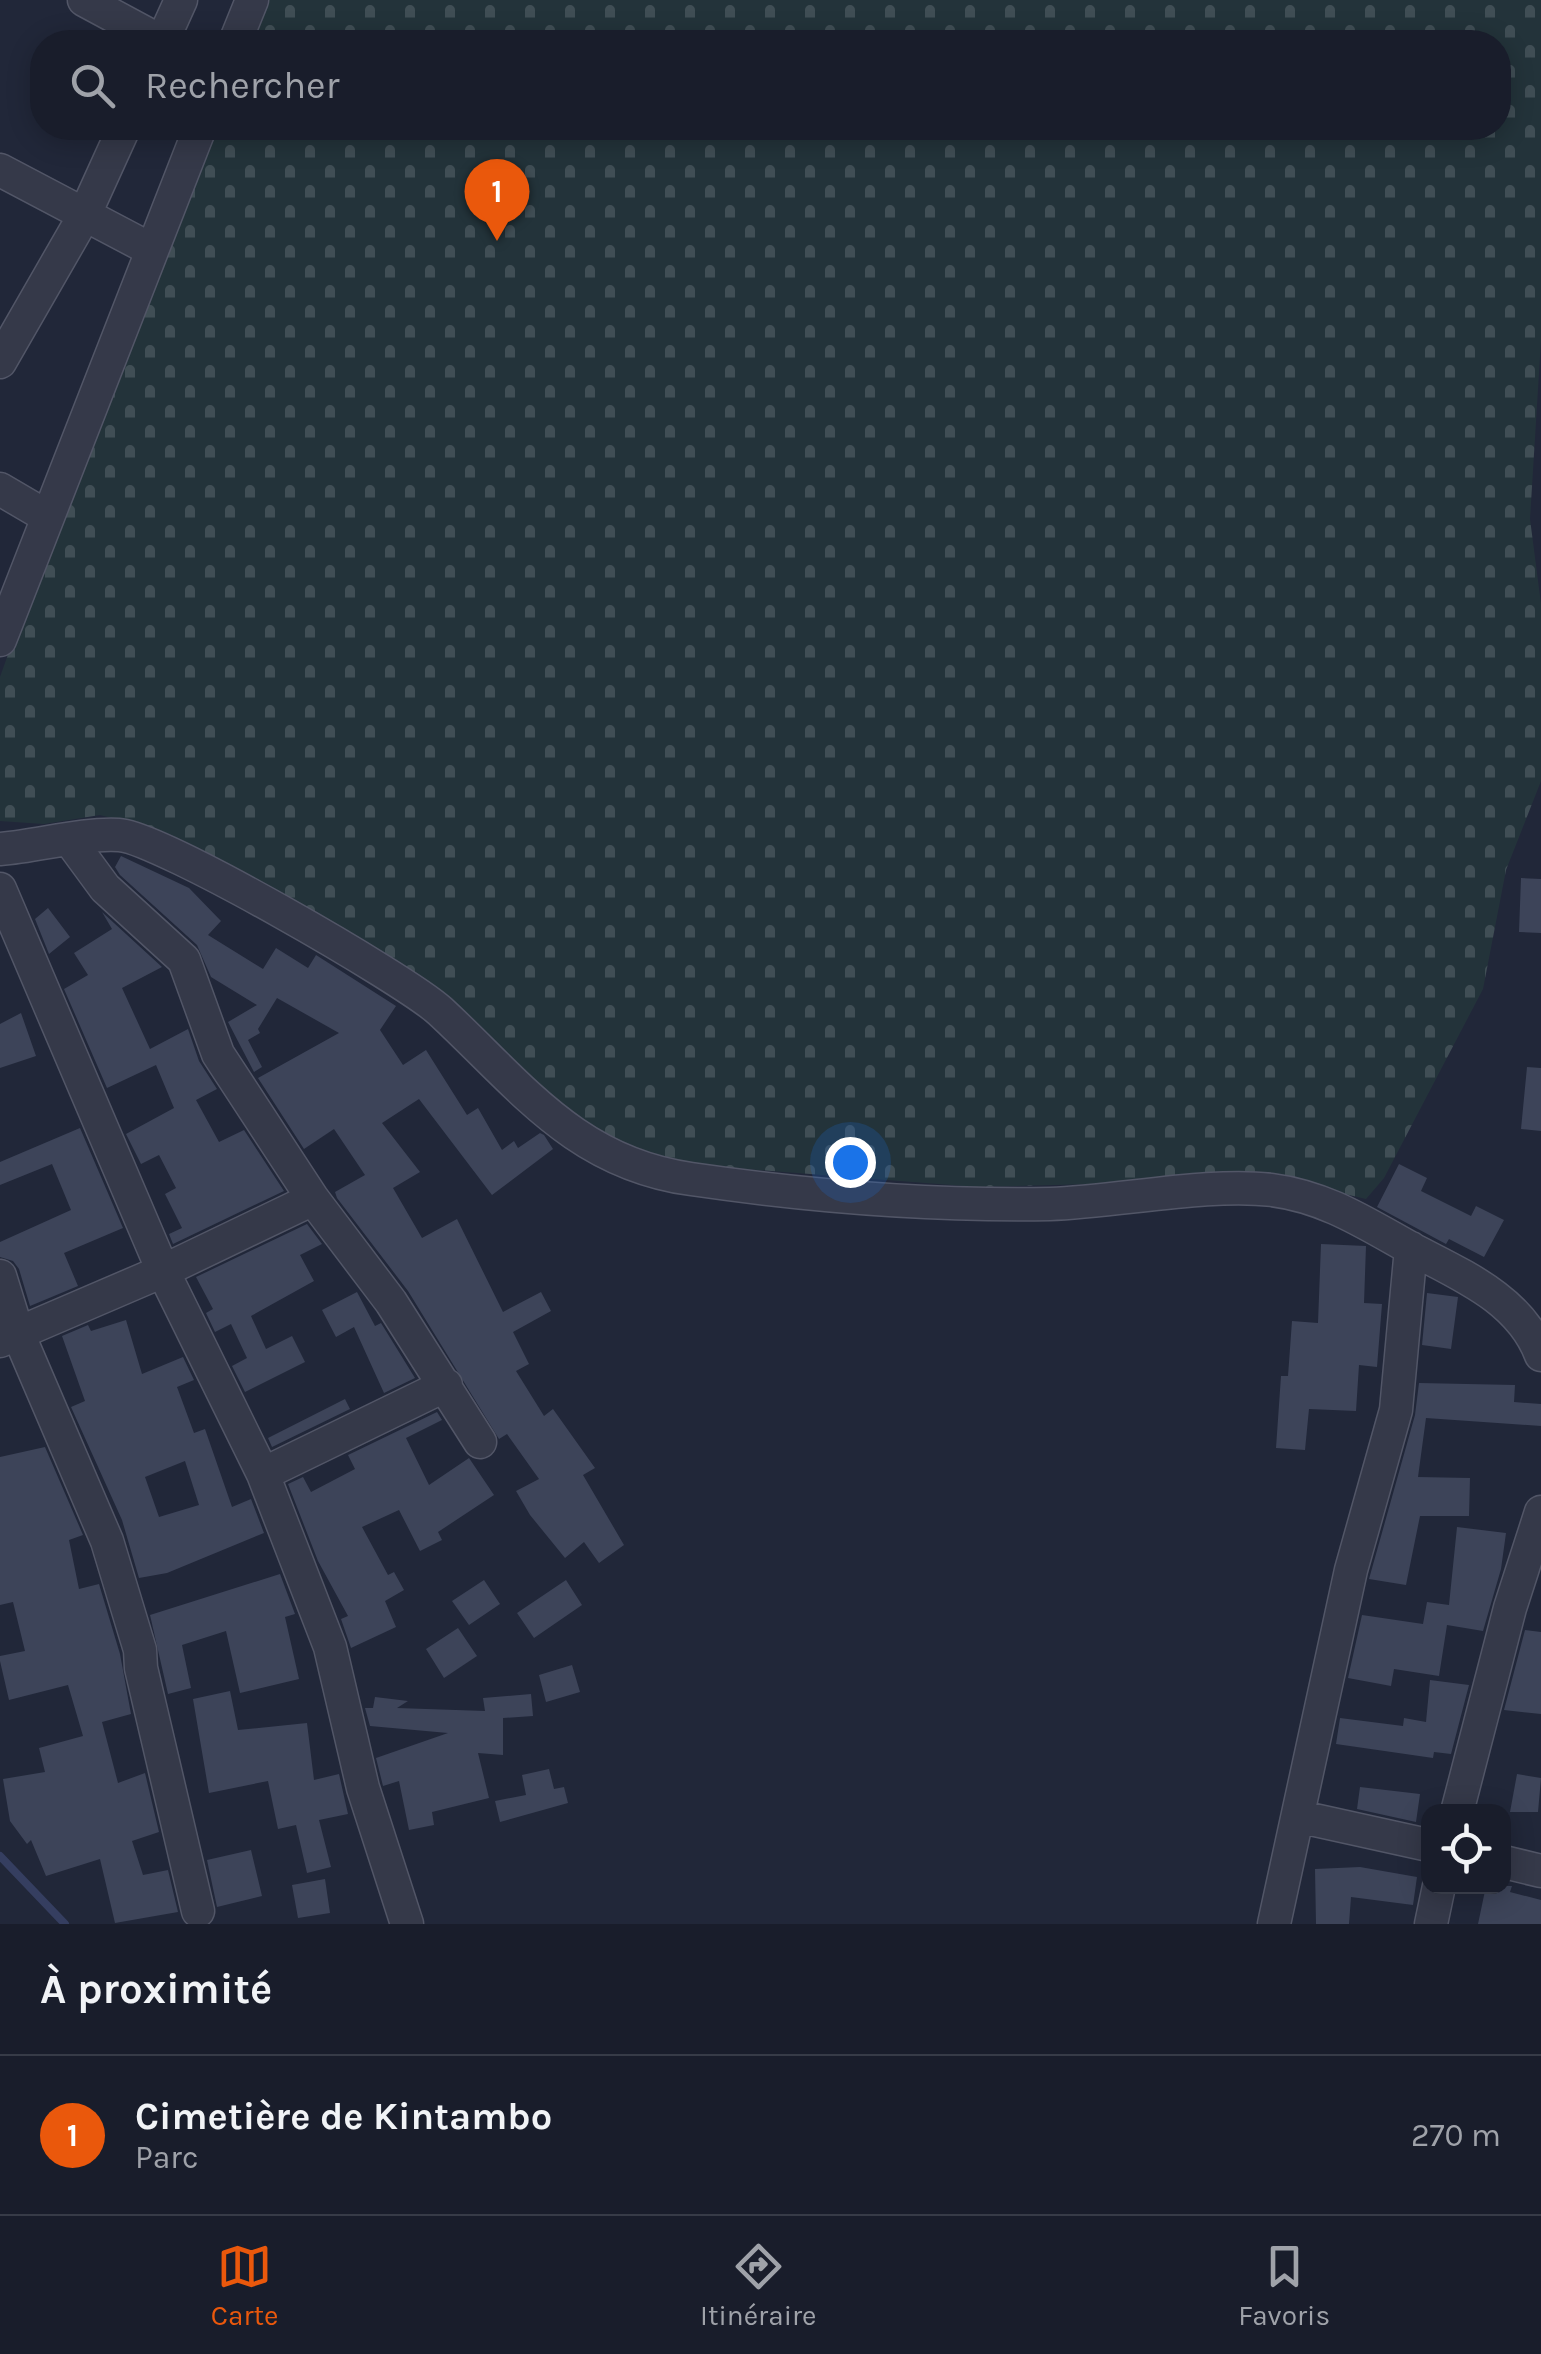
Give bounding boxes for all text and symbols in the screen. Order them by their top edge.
search box [30,30,1511,140]
icon: search [65,58,120,113]
text: Rechercher [145,63,339,108]
pin: 1 [464,158,530,241]
your location [825,1137,876,1188]
map controls [1421,1804,1511,1894]
button: locate [1421,1804,1511,1894]
text: À proximité [40,1964,272,2014]
text: Cimetière de Kintambo [135,2094,552,2139]
text: 1 [67,2117,78,2154]
text: 270 m [1411,2117,1501,2154]
text: Parc [135,2139,198,2176]
tab: Carte [211,2239,278,2332]
tab: Itinéraire [700,2239,816,2332]
tab: Favoris [1238,2239,1330,2332]

